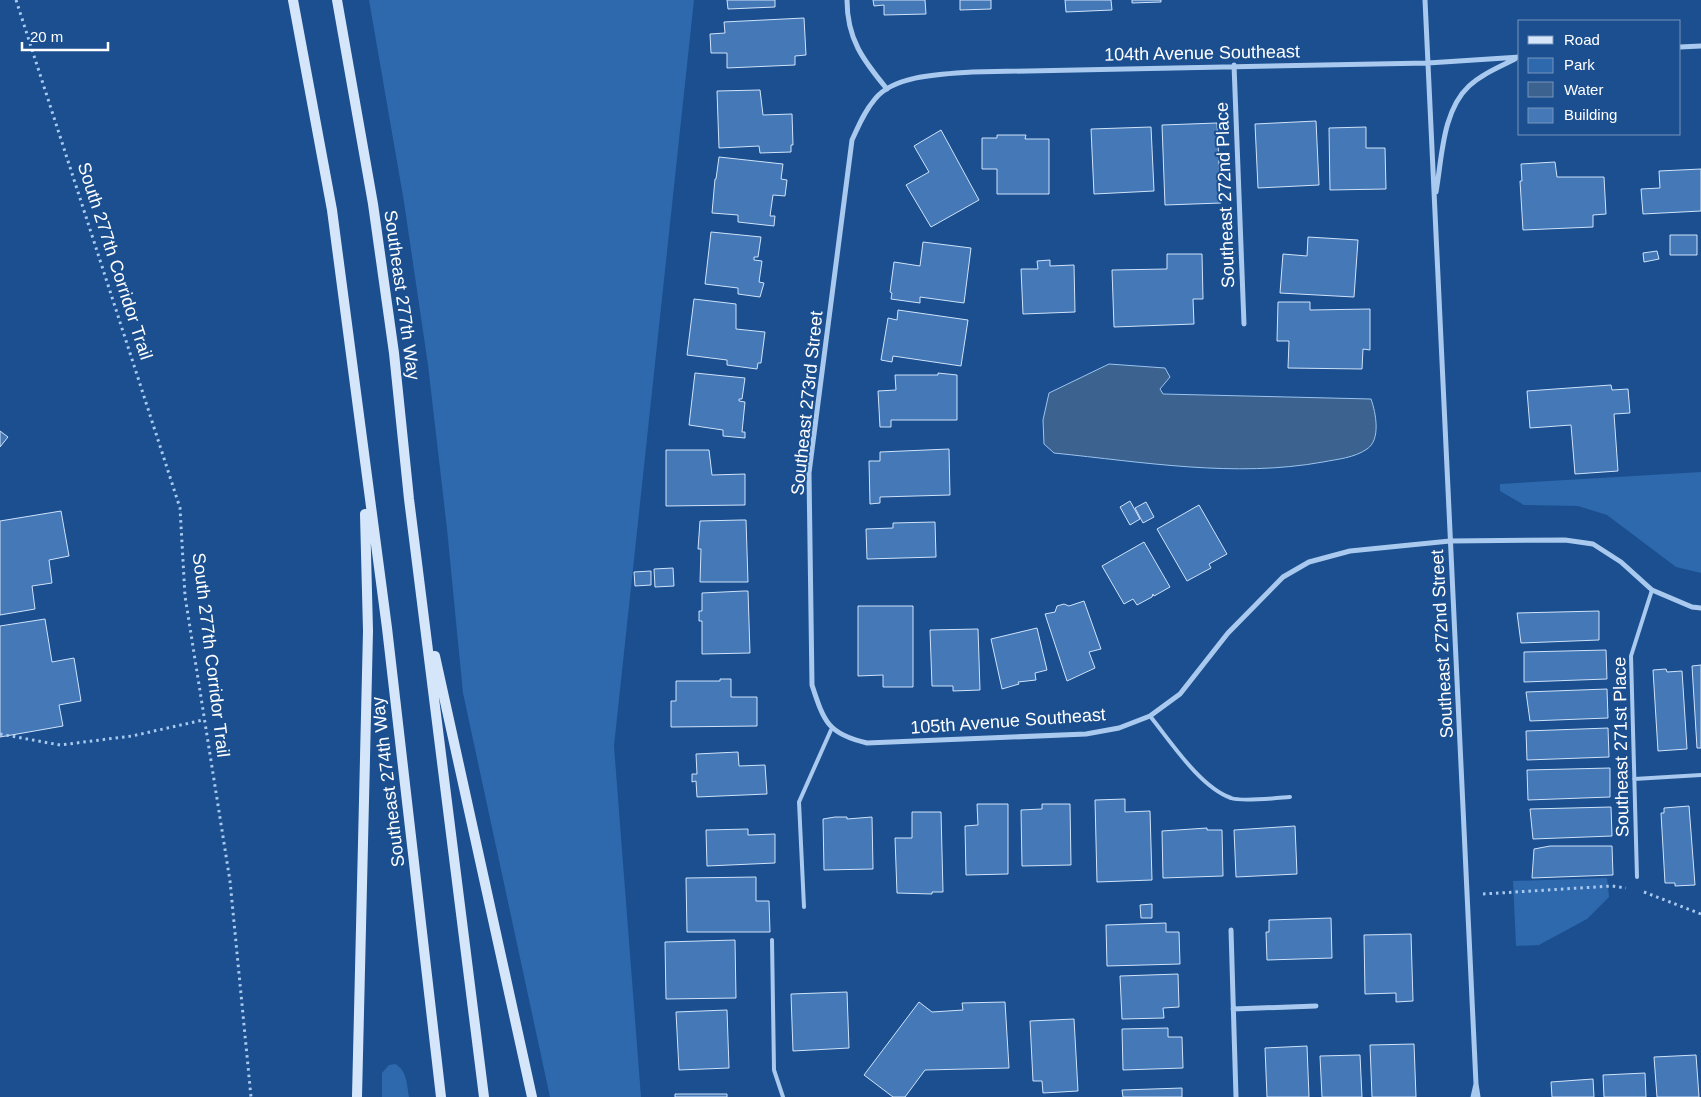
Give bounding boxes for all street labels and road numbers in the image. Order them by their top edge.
street label: 104th Avenue Southeast [1104,41,1300,65]
street label: Southeast 272nd Place [1212,102,1238,288]
street label: South 277th Corridor Trail [74,160,156,362]
street label: Southeast 277th Way [380,209,424,381]
street label: Southeast 273rd Street [787,310,827,496]
street label: Southeast 272nd Street [1427,549,1457,739]
street label: South 277th Corridor Trail [189,551,233,759]
street label: Southeast 271st Place [1609,657,1633,837]
street label: Southeast 274th Way [368,696,408,868]
street label: 105th Avenue Southeast [910,704,1106,738]

